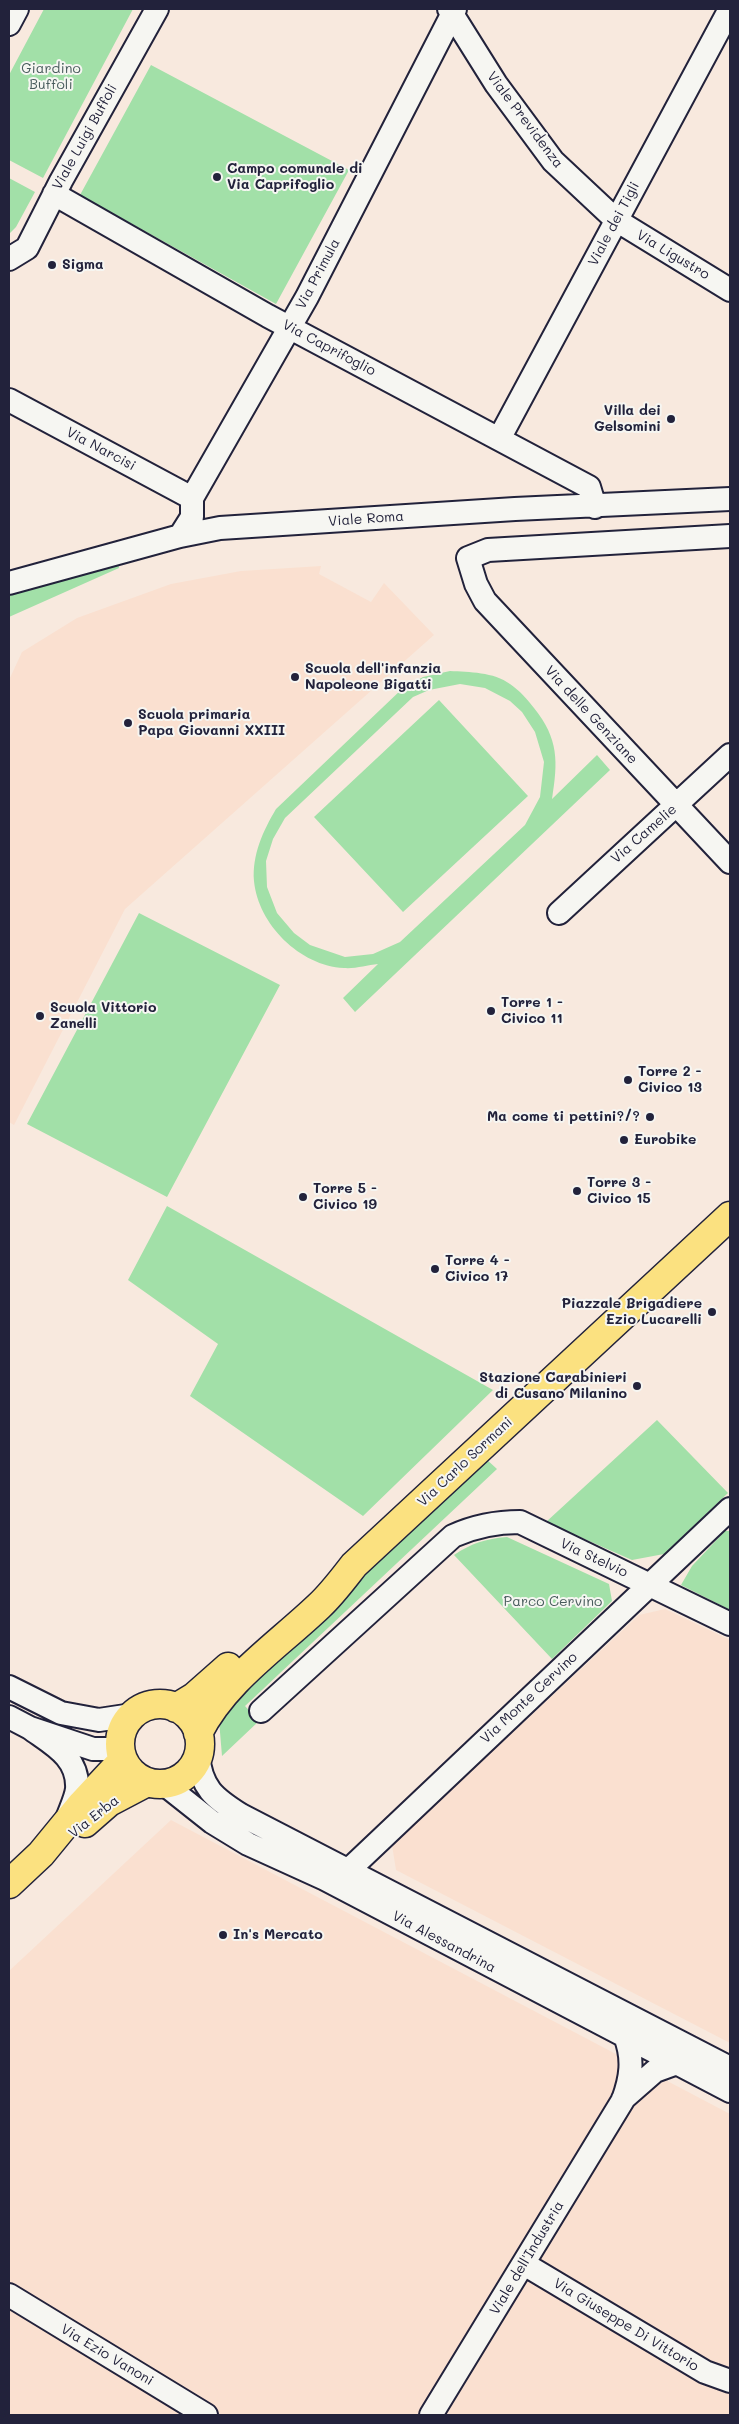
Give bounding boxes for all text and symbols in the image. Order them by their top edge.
park label: Giardino Buffoli [21,61,81,94]
street label: Viale Previdenza [483,68,567,172]
street label: Viale Luigi Buffoli [49,81,121,193]
place label: Campo comunale di Via Caprifoglio [227,161,363,193]
marker: Campo comunale di Via Caprifoglio [211,171,223,183]
street label: Viale dei Tigli [585,179,643,269]
street label: Via Ligustro [633,227,713,283]
street label: Via Primula [292,236,344,312]
place label: Sigma [62,257,104,273]
marker: Sigma [46,259,58,271]
street label: Via Caprifoglio [280,316,378,380]
place label: Villa dei Gelsomini [594,403,661,436]
marker: Villa dei Gelsomini [665,413,677,425]
street label: Via Narcisi [63,424,139,474]
street label: Viale Roma [328,508,404,530]
place label: Scuola dell'infanzia Napoleone Bigatti [305,661,441,694]
street label: Via delle Genziane [541,662,641,768]
marker: Scuola dell'infanzia Napoleone Bigatti [289,671,301,683]
place label: Scuola primaria Papa Giovanni XXIII [138,707,285,740]
marker: Scuola primaria Papa Giovanni XXIII [122,717,134,729]
street label: Via Camelie [608,801,680,867]
place label: Torre 1 - Civico 11 [501,995,563,1028]
place label: Scuola Vittorio Zanelli [50,1000,157,1032]
marker: Torre 1 - Civico 11 [485,1005,497,1017]
marker: Scuola Vittorio Zanelli [34,1010,46,1022]
place label: Torre 2 - Civico 13 [638,1064,702,1096]
marker: Torre 2 - Civico 13 [622,1074,634,1086]
place label: Ma come ti pettini?/? [487,1109,640,1125]
marker: Ma come ti pettini?/? [644,1111,656,1123]
place label: Eurobike [634,1132,696,1148]
marker: Eurobike [618,1134,630,1146]
place label: Torre 3 - Civico 15 [587,1175,651,1208]
place label: Torre 5 - Civico 19 [313,1181,377,1214]
marker: Torre 3 - Civico 15 [571,1185,583,1197]
marker: Torre 5 - Civico 19 [297,1191,309,1203]
place label: Torre 4 - Civico 17 [445,1253,510,1285]
marker: Torre 4 - Civico 17 [429,1263,441,1275]
place label: Piazzale Brigadiere Ezio Lucarelli [562,1296,702,1328]
marker: Piazzale Brigadiere Ezio Lucarelli [706,1306,718,1318]
place label: Stazione Carabinieri di Cusano Milanino [479,1370,627,1402]
marker: Stazione Carabinieri di Cusano Milanino [631,1380,643,1392]
street label: Via Carlo Sormani [414,1414,516,1510]
street label: Via Stelvio [558,1535,630,1581]
park label: Parco Cervino [504,1594,602,1610]
street label: Via Monte Cervino [477,1649,581,1747]
street label: Via Erba [66,1792,122,1842]
street label: Via Alessandrina [389,1908,499,1976]
place label: In's Mercato [233,1927,323,1943]
marker: In's Mercato [217,1929,229,1941]
street label: Viale dell'Industria [486,2198,568,2318]
street label: Via Giuseppe Di Vittorio [550,2275,702,2375]
street label: Via Ezio Vanoni [58,2321,156,2389]

